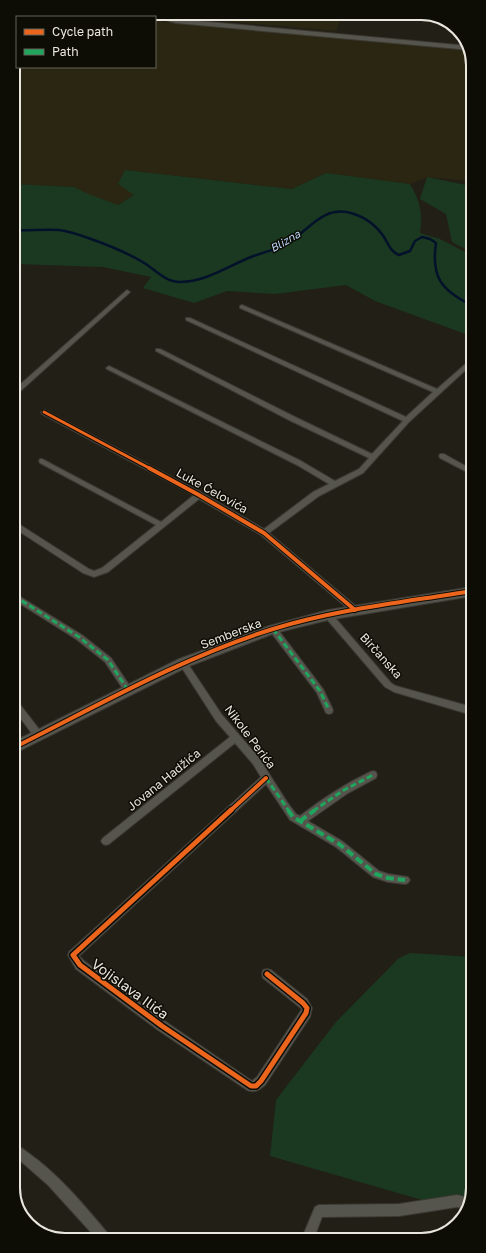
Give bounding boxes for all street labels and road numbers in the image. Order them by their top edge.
street label: Luke Ćelovića [174,465,251,516]
street label: Semberska [198,615,263,652]
street label: Birčanska [357,630,406,682]
street label: Nikole Perića [222,702,279,771]
street label: Jovana Hadžića [124,746,203,814]
street label: Vojislava Ilića [88,955,172,1022]

